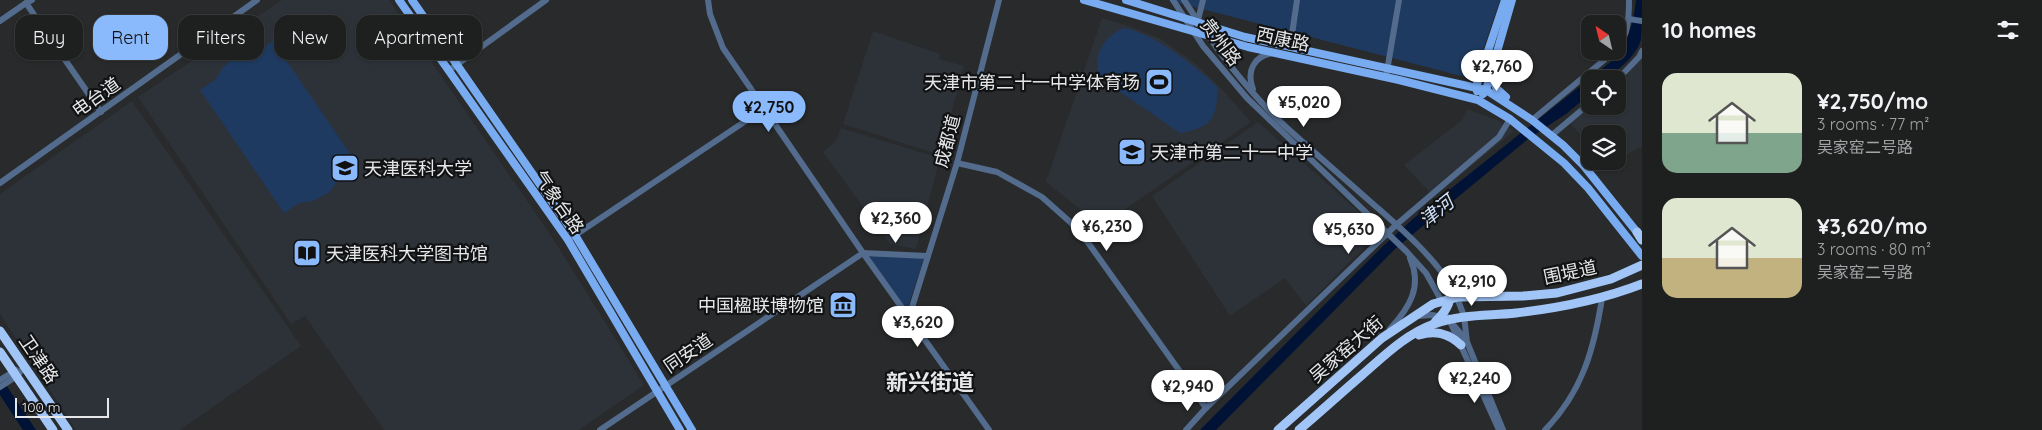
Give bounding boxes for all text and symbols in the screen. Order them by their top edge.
street label: 贵州路 [1196,14,1246,70]
chip: Buy [15,15,83,60]
chip: Rent [93,15,168,60]
chip: Filters [178,15,264,60]
chip: New [274,15,346,60]
chip: Apartment [356,15,482,60]
north arrow [1581,15,1626,60]
map controls [1581,15,1626,170]
icon: filters [1994,16,2022,44]
text: 10 homes [1662,17,1756,43]
street label: 西康路 [1254,22,1312,56]
pin: ¥2,760 [1456,49,1538,92]
text: ¥2,760 [1472,56,1522,76]
sports icon: 天津市第二十一中学体育场 [1144,67,1174,97]
button: locate [1581,70,1626,115]
place label: 天津市第二十一中学体育场 [924,71,1140,94]
street label: 电台道 [67,72,125,122]
pin: ¥5,020 [1263,86,1345,128]
text: ¥2,750/mo [1817,88,1928,114]
pin: ¥2,750 [728,90,810,133]
text: ¥5,020 [1278,92,1330,112]
icon: home [1702,93,1762,153]
text: ¥2,750 [744,97,794,117]
street label: 成都道 [929,112,965,170]
text: 3 rooms · 77 m² [1817,114,1929,134]
button: layers [1581,125,1626,170]
school or university icon: 天津市第二十一中学 [1117,137,1147,167]
text: 吴家窑二号路 [1817,137,1913,157]
place label: 天津市第二十一中学 [1151,141,1313,164]
school or university icon: 天津医科大学 [330,153,360,183]
place label: 天津医科大学 [364,157,472,180]
street label: 气象台路 [529,166,589,238]
water label: 津河 [1414,187,1461,232]
pin: ¥2,360 [855,202,937,244]
text: ¥2,360 [871,208,921,228]
pin: ¥6,230 [1066,210,1148,252]
pin: ¥5,630 [1308,212,1390,255]
text: ¥3,620/mo [1817,213,1927,239]
text: ¥6,230 [1082,216,1132,236]
icon: home [1702,218,1762,278]
text: ¥5,630 [1324,219,1374,239]
library icon: 天津医科大学图书馆 [292,238,322,268]
text: 3 rooms · 80 m² [1817,239,1931,259]
place label: 天津医科大学图书馆 [326,242,488,265]
street label: 围堤道 [1541,255,1599,289]
text: 吴家窑二号路 [1817,262,1913,282]
pin: ¥2,910 [1431,264,1513,307]
text: ¥2,910 [1448,271,1496,291]
museum icon: 中国楹联博物馆 [828,290,858,320]
place label: 中国楹联博物馆 [698,294,824,317]
pin: ¥3,620 [877,306,959,348]
street label: 吴家窑大街 [1304,311,1388,387]
text: ¥3,620 [893,312,943,332]
street label: 同安道 [659,328,717,378]
street label: 卫津路 [14,330,64,388]
pin: ¥2,240 [1434,362,1516,404]
district label: 新兴街道 [886,368,974,396]
text: ¥2,240 [1449,368,1501,388]
pin: ¥2,940 [1147,370,1229,412]
text: ¥2,940 [1162,376,1214,396]
scale bar [15,395,109,418]
text: 100 m [22,398,60,416]

